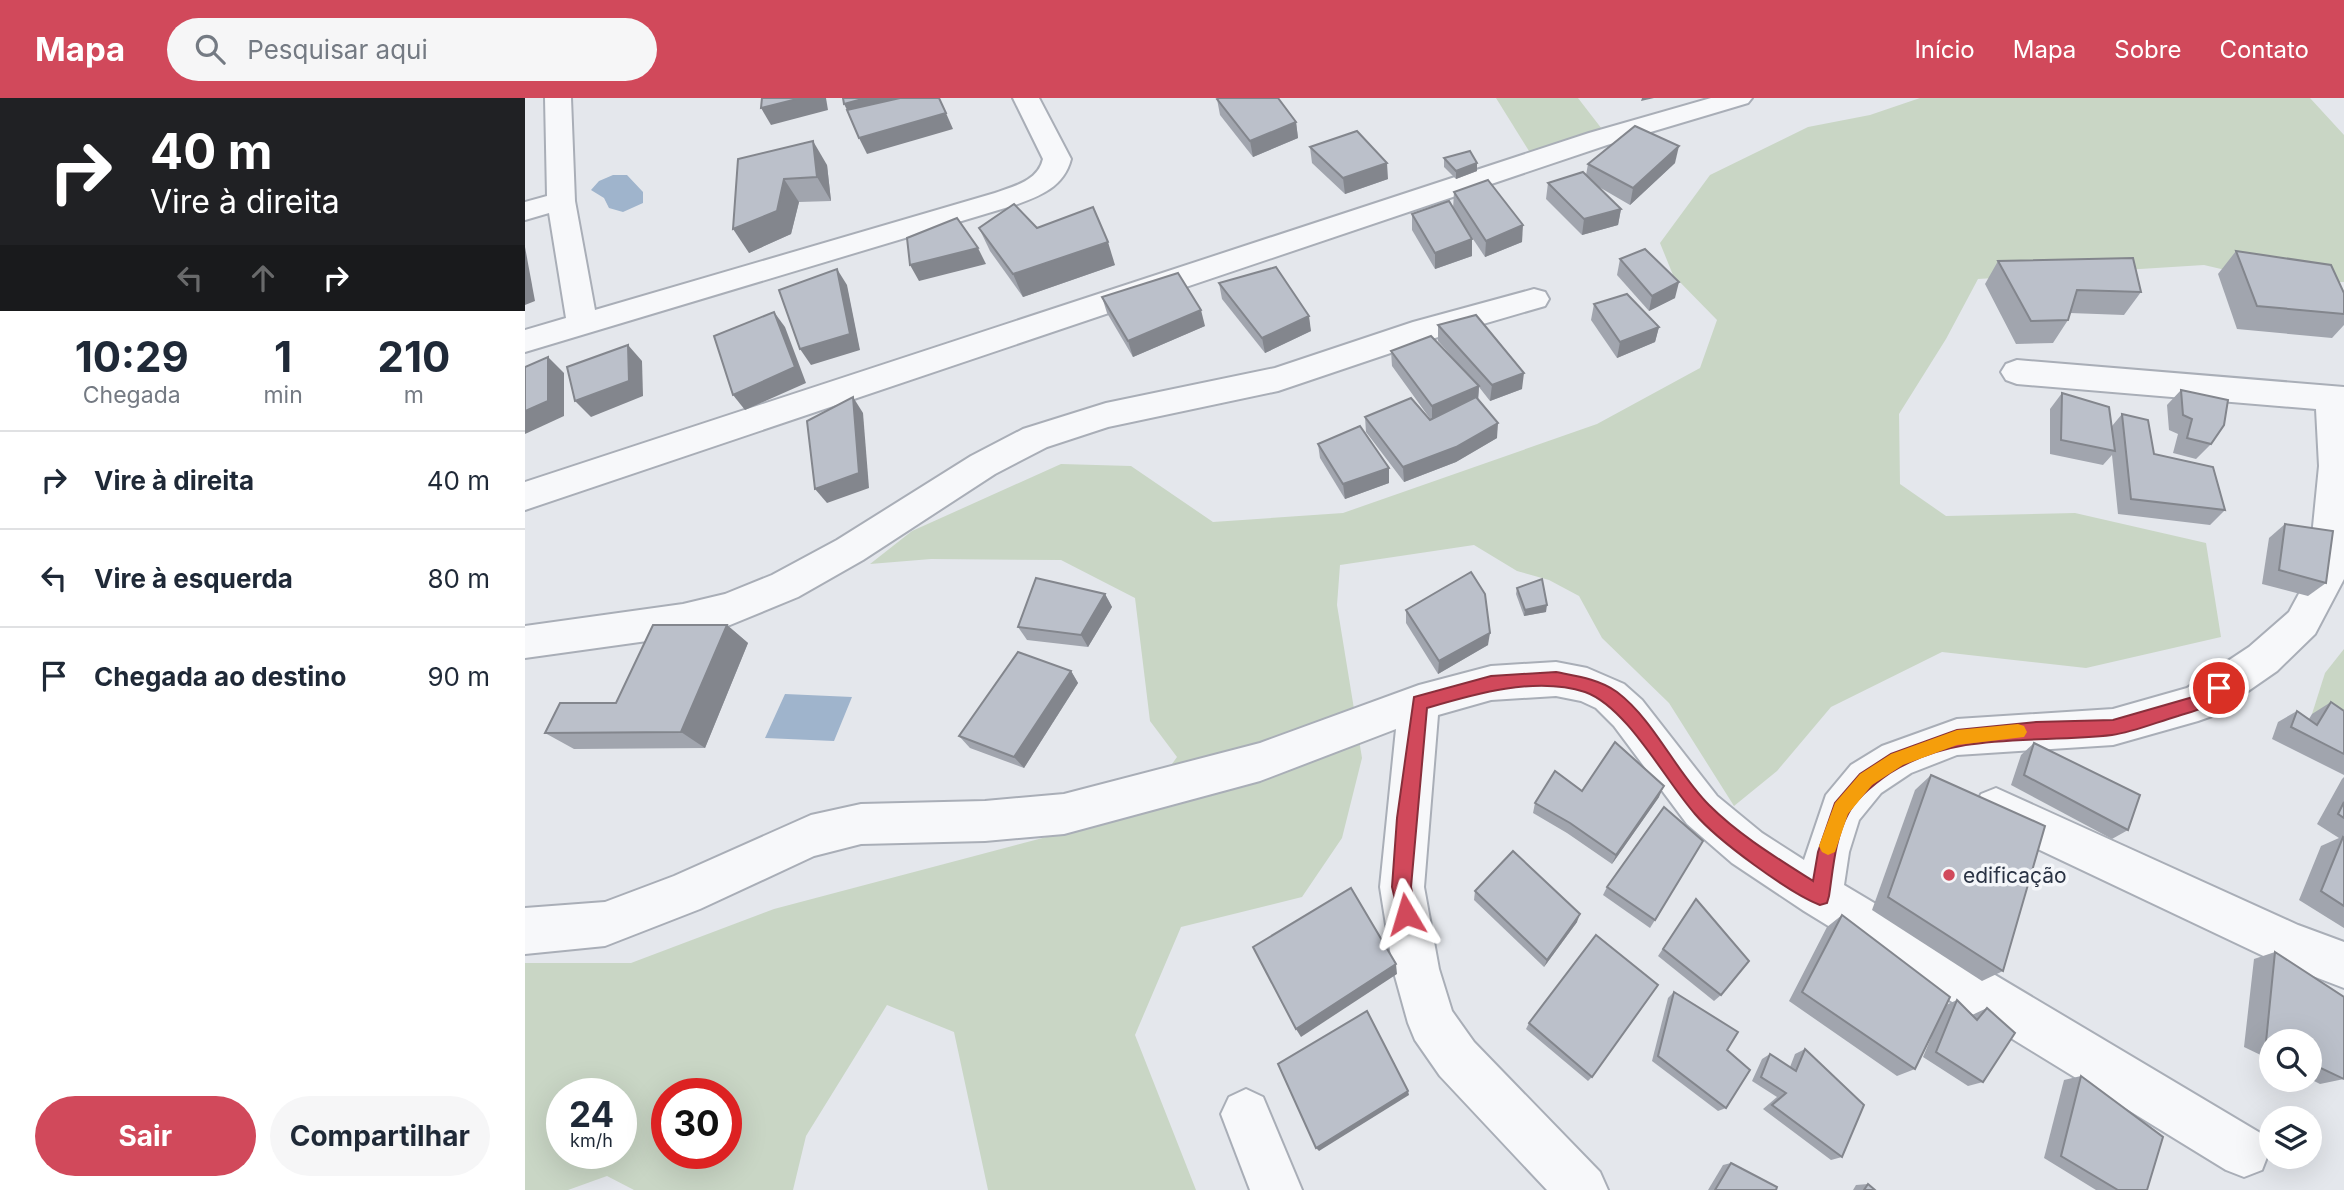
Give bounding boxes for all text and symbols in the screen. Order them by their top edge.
search box [167,18,657,81]
text: Mapa [35,29,125,69]
icon: search [191,30,229,68]
text: Pesquisar aqui [247,34,428,65]
text: Início [1914,35,1975,64]
text: Mapa [2013,35,2076,64]
text: Sobre [2114,35,2181,64]
text: Contato [2219,35,2309,64]
text: 40 m [150,122,273,181]
icon: right [35,126,126,217]
text: Vire à direita [150,182,340,221]
icon: left [171,259,209,297]
icon: ahead [244,259,282,297]
icon: right [317,259,355,297]
text: 10:29 [75,331,189,382]
text: 1 [274,331,292,382]
text: 210 [377,331,450,382]
text: Chegada [83,381,181,409]
text: min [263,381,303,409]
text: m [404,381,424,409]
icon: right [35,461,73,499]
text: Vire à direita [94,465,254,496]
text: 40 m [427,465,490,496]
icon: left [35,559,73,597]
text: Vire à esquerda [94,563,293,594]
text: 80 m [427,563,490,594]
icon: arrive [35,657,73,695]
pin [2189,658,2249,718]
text: Chegada ao destino [94,661,346,692]
text: 90 m [427,661,490,692]
icon: arrive [2200,669,2238,707]
place label: edificação [1963,863,2067,888]
marker: edificação [1941,867,1957,883]
position arrow [1369,877,1443,951]
map controls [2259,1029,2322,1169]
button: search [2259,1029,2322,1092]
speed limit sign: 30 [651,1078,742,1169]
text: 24 [569,1093,614,1135]
button: Sair [35,1096,256,1176]
button: Compartilhar [270,1096,490,1176]
button: layers [2259,1106,2322,1169]
text: km/h [570,1130,613,1151]

